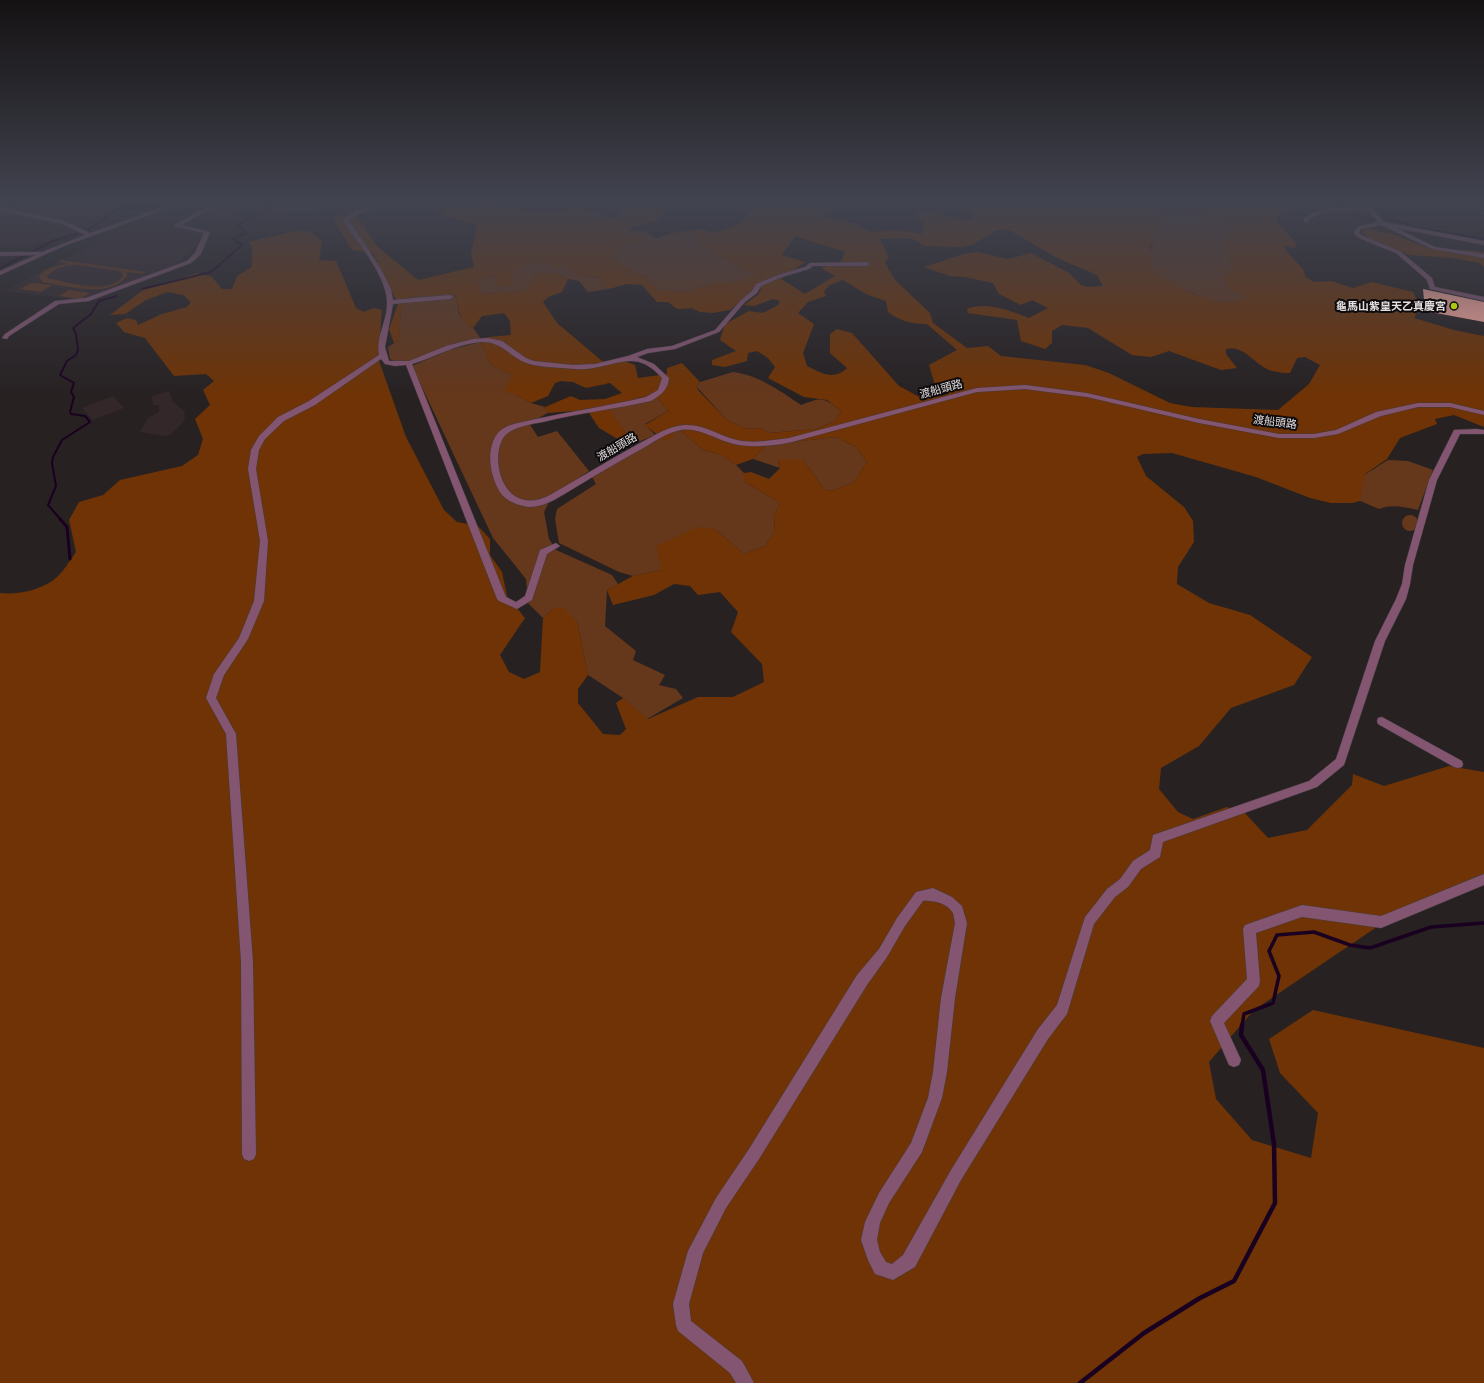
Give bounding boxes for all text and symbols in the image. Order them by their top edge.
place label: 龜馬山紫皇天乙真慶宮 [1336,299,1446,313]
marker: 龜馬山紫皇天乙真慶宮 [1449,301,1459,311]
street label: 渡船頭路 [918,377,964,401]
street label: 渡船頭路 [1252,413,1298,431]
street label: 渡船頭路 [595,430,639,464]

